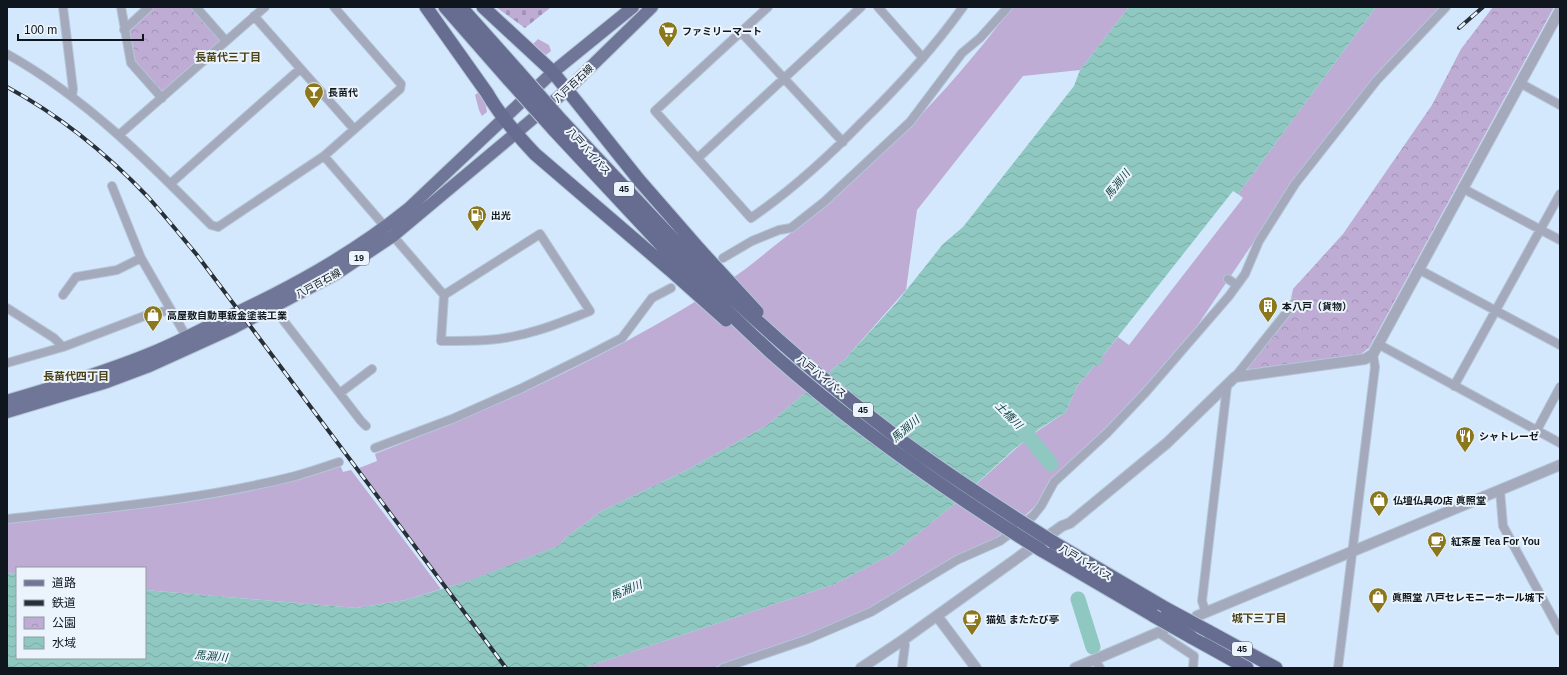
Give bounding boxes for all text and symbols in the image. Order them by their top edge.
scale bar [18,16,143,42]
supermarket icon: ファミリーマート [657,20,679,48]
text: 100 m [24,23,57,37]
place label: ファミリーマート [682,26,762,37]
district label: 長苗代三丁目 [195,51,261,63]
street label: 八戸百石線 [551,62,595,104]
bar icon: 長苗代 [303,81,325,109]
place label: 長苗代 [328,87,358,98]
street label: 八戸バイパス [565,125,613,177]
water label: 馬淵川 [1102,167,1133,201]
road number: 45 [614,182,634,196]
fuel station icon: 出光 [466,204,488,232]
place label: 出光 [491,210,511,221]
road number: 19 [349,251,369,265]
street label: 八戸百石線 [294,267,343,300]
building icon: 本八戸（貨物） [1257,295,1279,323]
place label: 本八戸（貨物） [1281,301,1352,312]
shop icon: 高屋敷自動車鈑金塗装工業 [142,304,164,332]
place label: 高屋敷自動車鈑金塗装工業 [167,310,287,321]
street label: 八戸バイパス [795,353,848,399]
district label: 長苗代四丁目 [43,370,109,382]
water label: 土橋川 [993,399,1026,432]
road number: 45 [853,403,873,417]
water label: 馬淵川 [889,413,922,444]
restaurant icon: シャトレーゼ [1454,425,1476,453]
place label: シャトレーゼ [1479,431,1539,442]
shop icon: 仏壇仏具の店 眞照堂 [1368,489,1390,517]
place label: 仏壇仏具の店 眞照堂 [1393,495,1486,506]
cafe icon: 紅茶屋 Tea For You [1426,530,1448,558]
place label: 紅茶屋 Tea For You [1451,536,1540,547]
street label: 八戸バイパス [1057,542,1114,583]
legend [16,567,146,659]
text: 道路 [52,576,76,590]
water label: 馬淵川 [608,578,644,602]
shop icon: 眞照堂 八戸セレモニーホール城下 [1367,586,1389,614]
place label: 眞照堂 八戸セレモニーホール城下 [1392,592,1545,603]
text: 鉄道 [52,596,76,610]
cafe icon: 猫処 またたび亭 [961,608,983,636]
district label: 城下三丁目 [1232,612,1287,624]
place label: 猫処 またたび亭 [986,614,1059,625]
text: 公園 [52,616,76,630]
text: 水域 [52,636,76,650]
road number: 45 [1232,642,1252,656]
water label: 馬淵川 [194,649,229,664]

